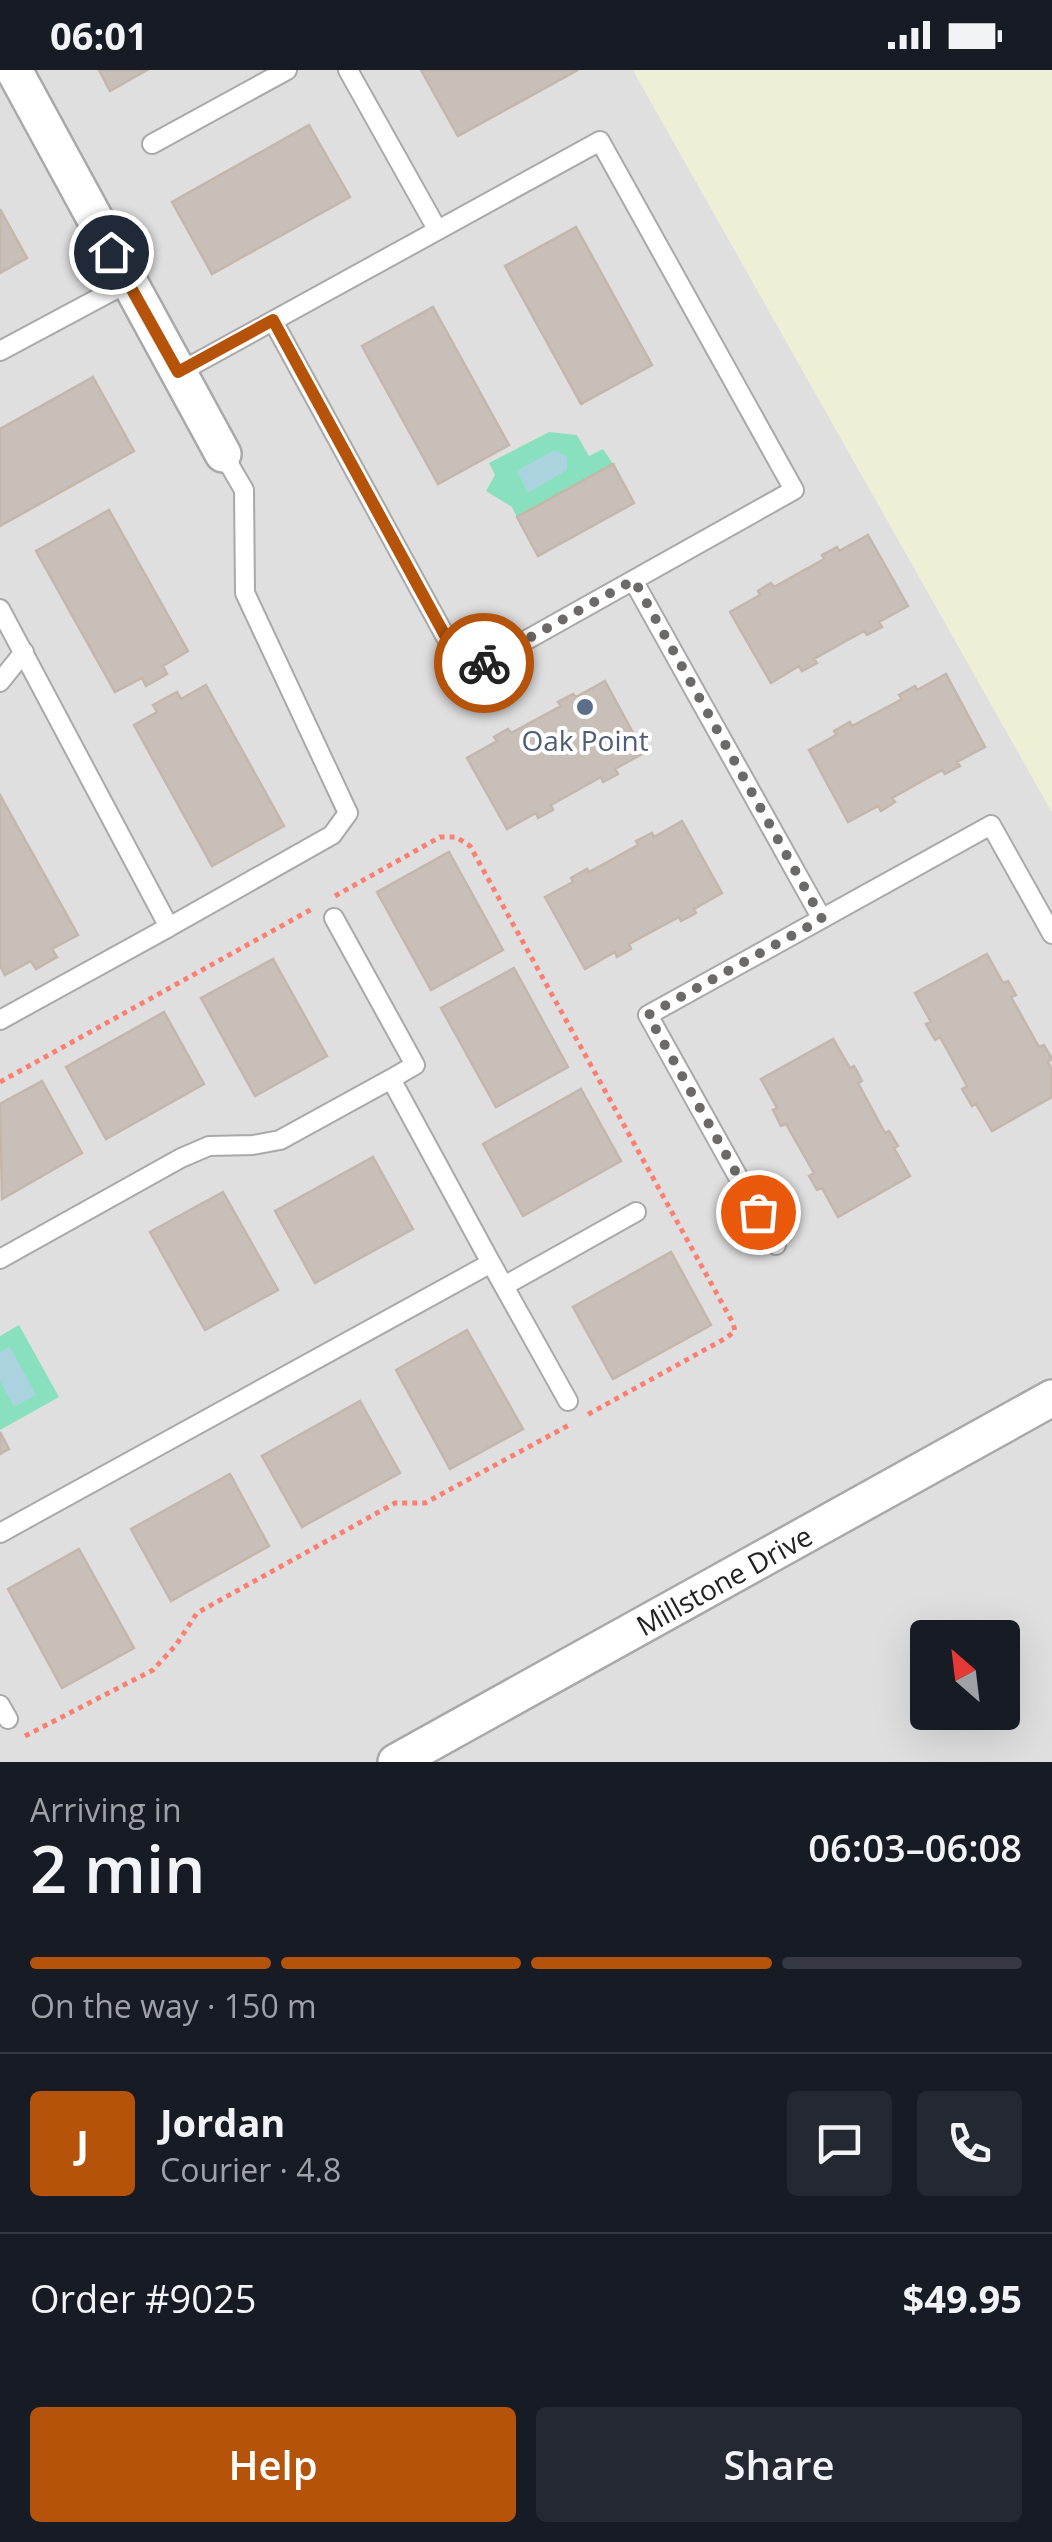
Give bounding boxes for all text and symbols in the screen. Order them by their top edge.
text: 06:01 [50,9,148,61]
pin [69,210,154,295]
icon: home [84,225,139,280]
courier [434,613,534,713]
icon: bike [457,636,512,691]
marker: Oak Point [574,696,596,718]
place label: Oak Point [521,721,649,759]
pin [716,1170,801,1255]
icon: bag [731,1185,786,1240]
street label: Millstone Drive [629,1516,819,1644]
north arrow [910,1620,1020,1730]
map controls [910,1620,1020,1730]
text: Arriving in [30,1788,182,1831]
text: 06:03–06:08 [808,1821,1022,1873]
text: 2 min [30,1824,205,1912]
text: On the way · 150 m [30,1984,317,2027]
button: chat [787,2091,892,2196]
button: phone [917,2091,1022,2196]
text: Jordan [160,2096,285,2148]
text: J [76,2117,89,2169]
text: Courier · 4.8 [160,2148,341,2191]
text: Order #9025 [30,2272,257,2324]
text: $49.95 [903,2272,1022,2324]
button: Help [30,2407,516,2522]
button: Share [536,2407,1022,2522]

